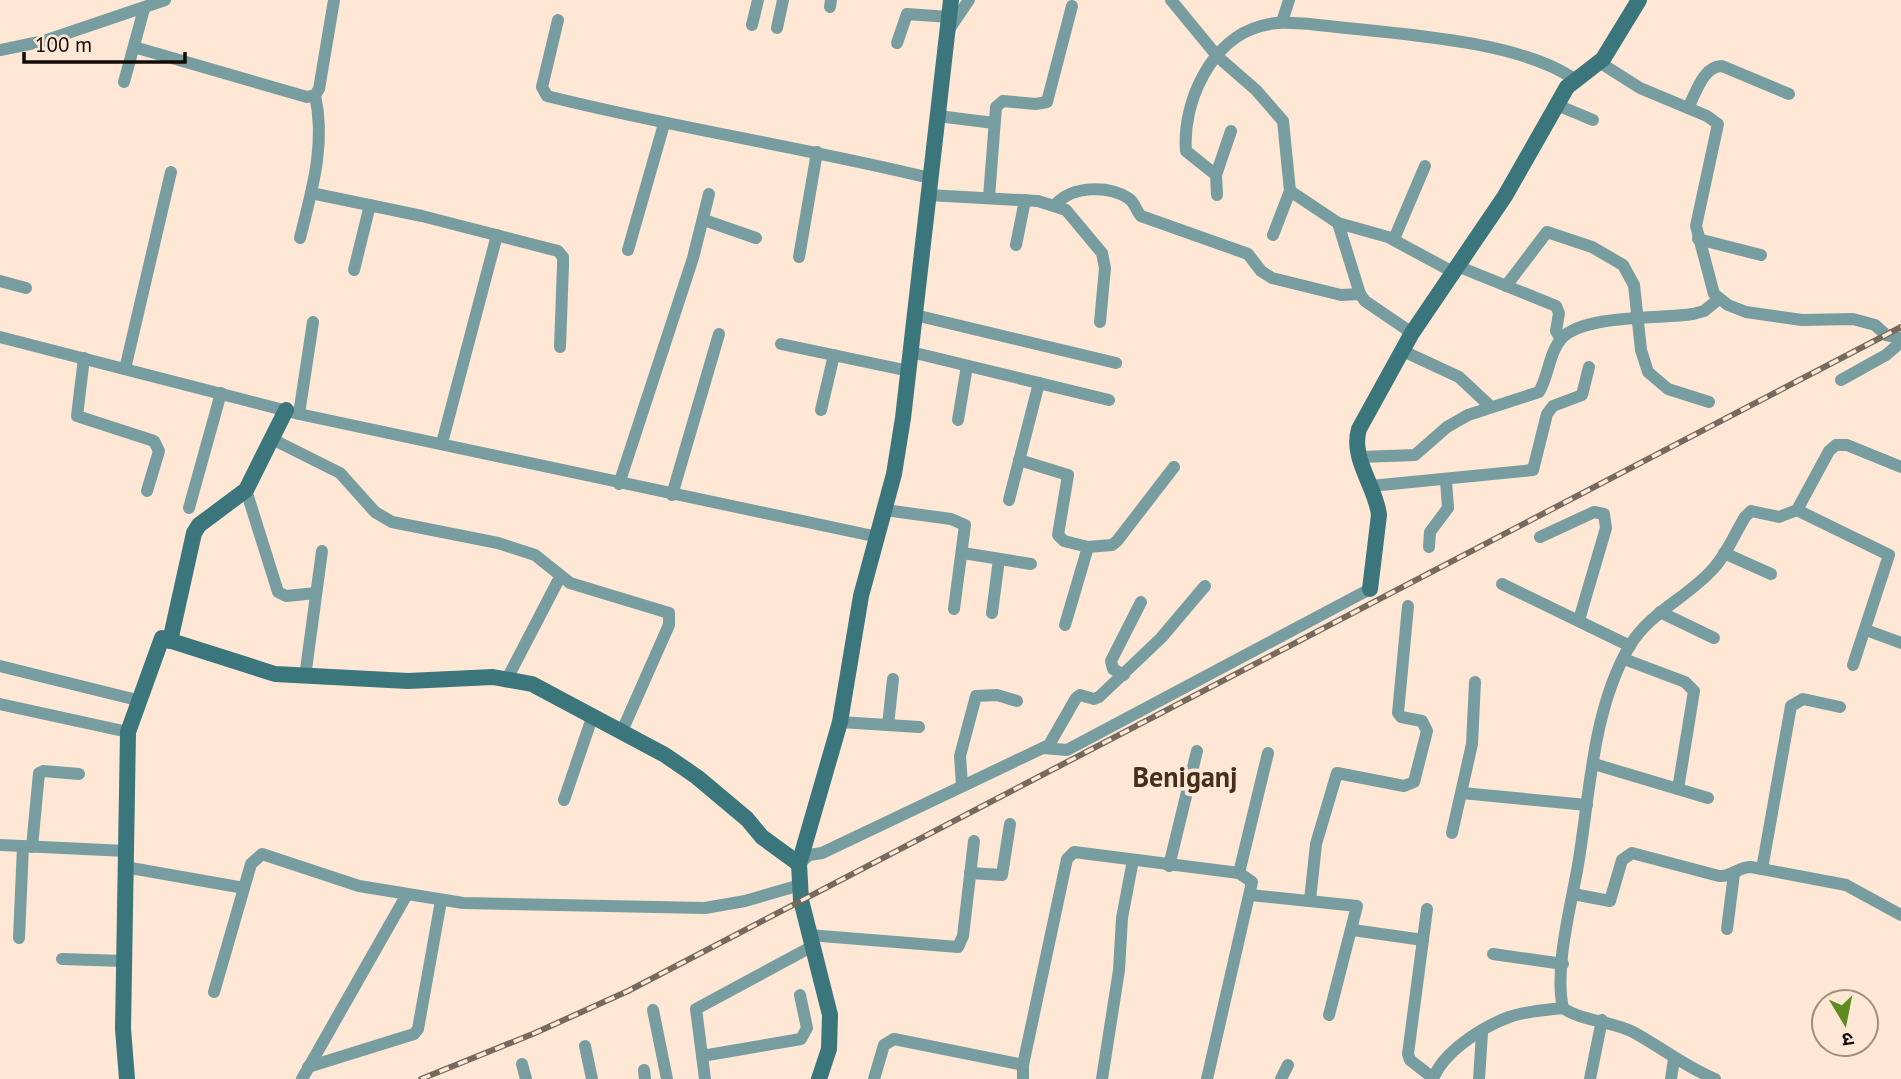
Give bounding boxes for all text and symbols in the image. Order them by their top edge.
scale bar [24,21,186,65]
text: 100 m [35,31,92,58]
district label: Beniganj [1132,758,1238,795]
north arrow [1810,988,1880,1058]
text: उ [1840,1027,1856,1053]

